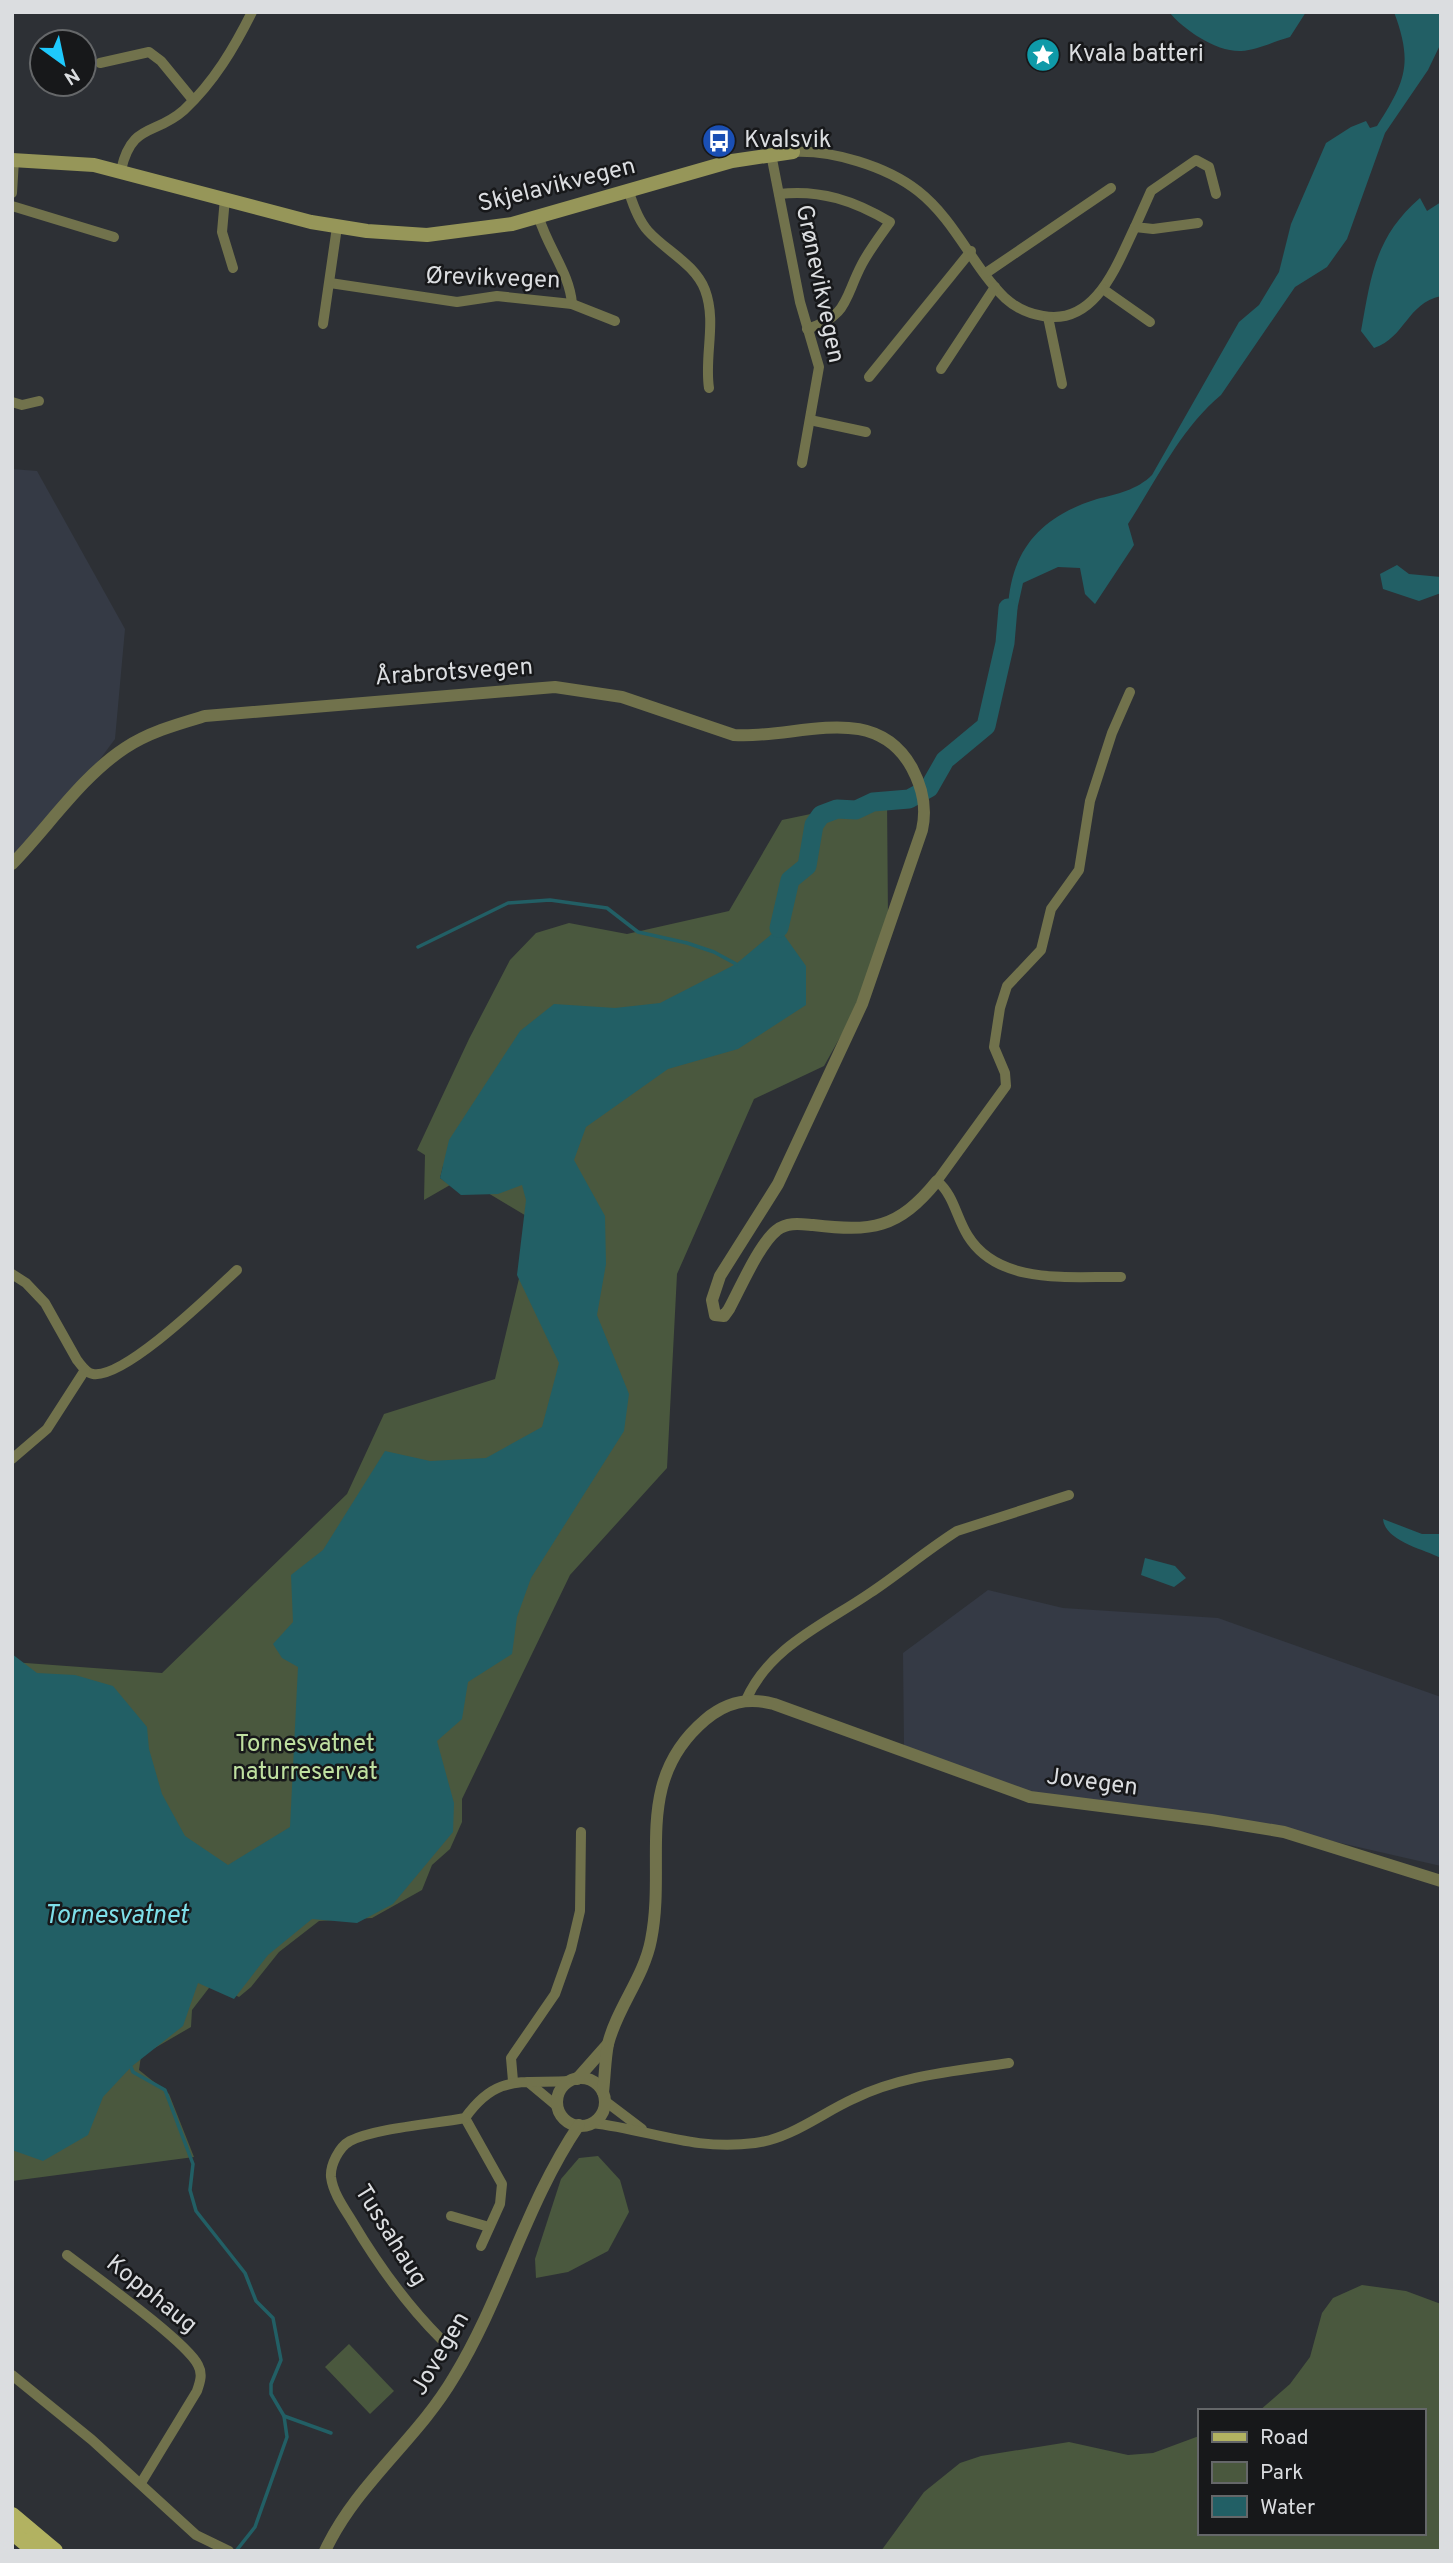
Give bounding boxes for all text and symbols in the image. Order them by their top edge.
north arrow [28,28,98,98]
place icon: Kvala batteri [1024,36,1062,74]
place label: Kvala batteri [1068,40,1204,70]
text: N [59,62,83,89]
bus stop icon: Kvalsvik [700,122,738,160]
place label: Kvalsvik [744,126,832,156]
street label: Skjelavikvegen [475,152,639,220]
street label: Grønevikvegen [788,202,850,366]
street label: Ørevikvegen [425,262,561,296]
street label: Årabrotsvegen [374,652,534,693]
park label: Tornesvatnet naturreservat [232,1730,378,1788]
street label: Jovegen [1045,1763,1139,1803]
water label: Tornesvatnet [44,1900,190,1933]
street label: Tussahaug [347,2179,433,2293]
street label: Kopphaug [99,2249,203,2341]
street label: Jovegen [405,2307,477,2401]
legend [1198,2409,1425,2535]
text: Road [1260,2425,1309,2452]
text: Park [1260,2460,1303,2487]
text: Water [1260,2495,1315,2522]

